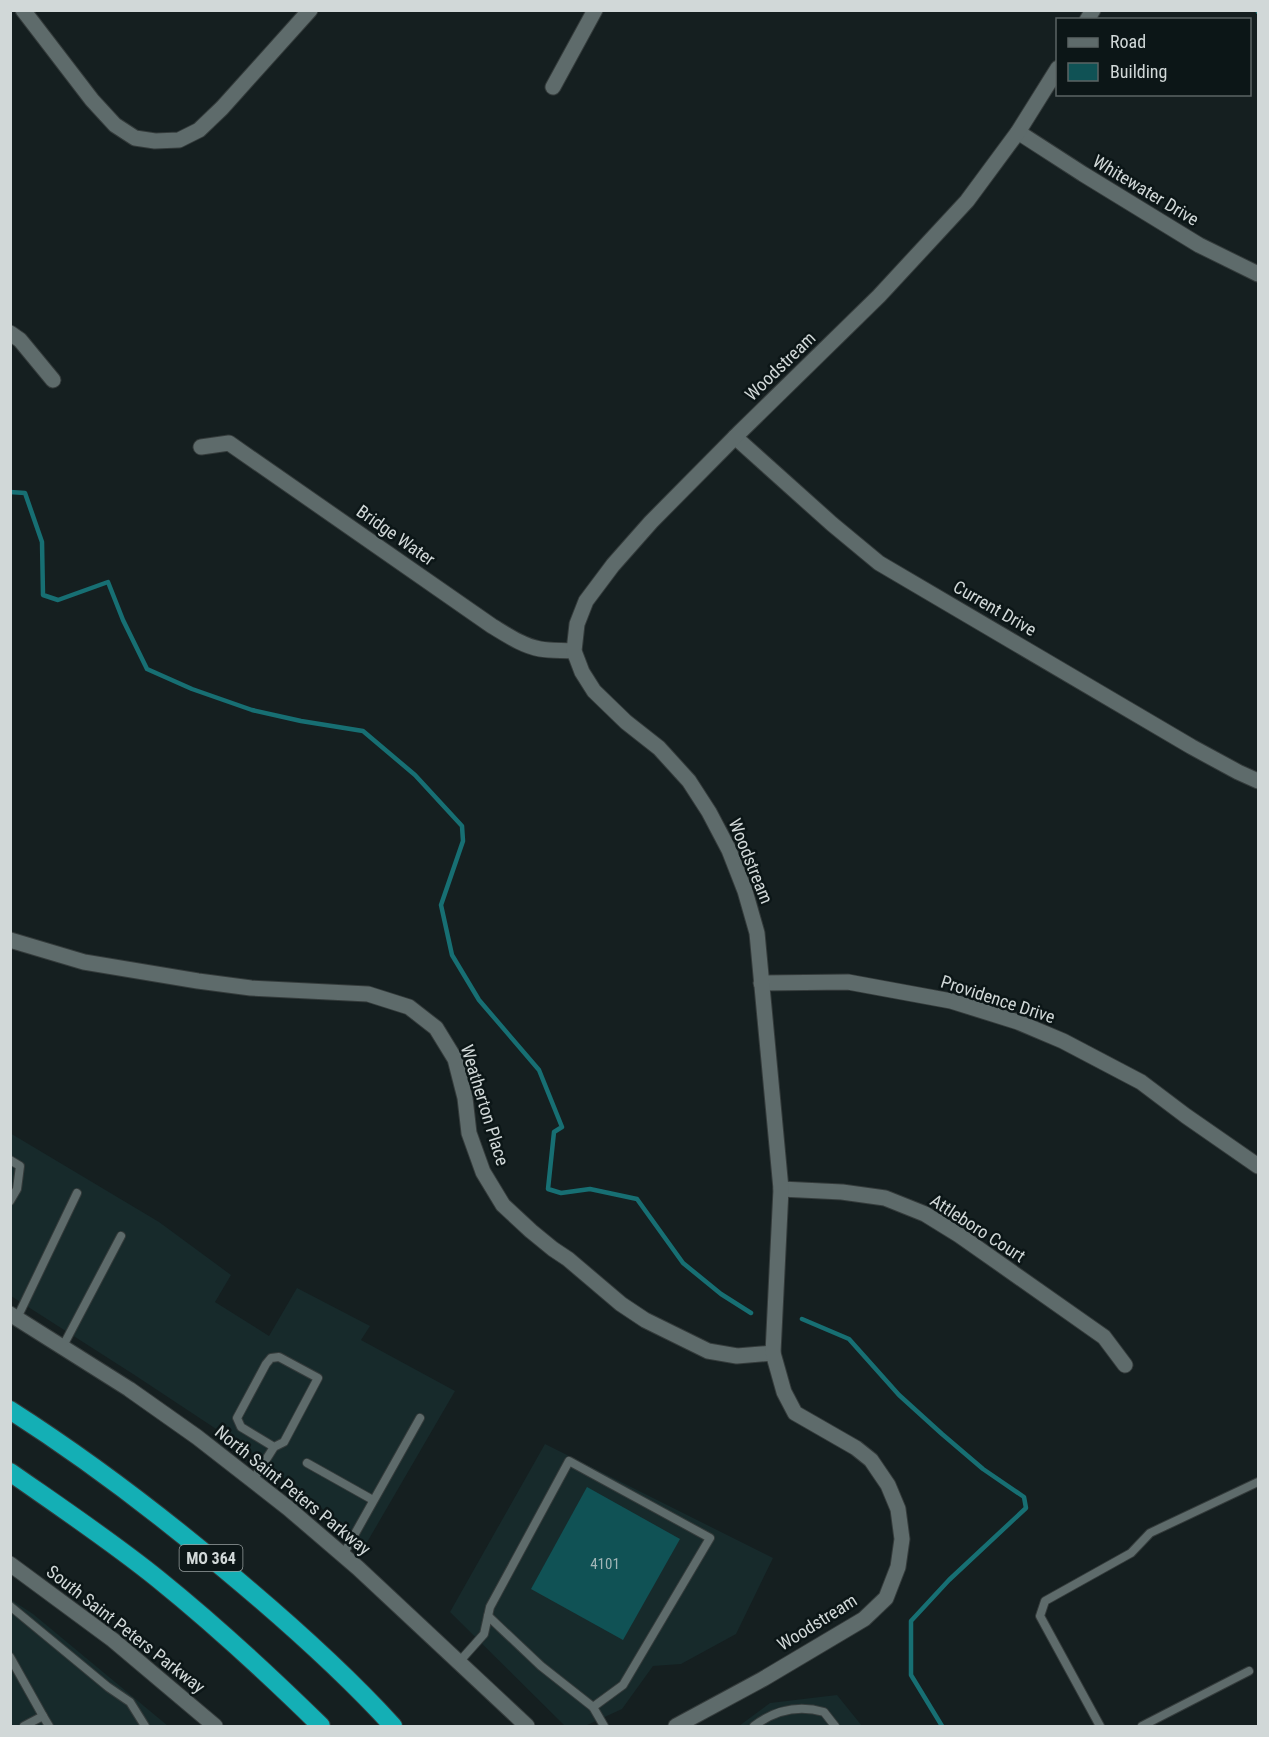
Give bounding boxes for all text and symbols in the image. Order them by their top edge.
legend [1056,18,1251,96]
text: Road [1110,31,1146,52]
text: Building [1110,61,1167,82]
street label: Whitewater Drive [1089,150,1203,230]
street label: Woodstream [740,327,820,405]
street label: Bridge Water [353,500,440,570]
street label: Current Drive [950,576,1040,640]
street label: Woodstream [724,815,778,907]
street label: Providence Drive [938,971,1058,1027]
street label: Weatherton Place [457,1042,513,1168]
street label: Attleboro Court [927,1190,1029,1266]
street label: North Saint Peters Parkway [211,1421,375,1560]
road number: MO 364 [180,1545,242,1571]
house number: 4101 [590,1555,620,1573]
street label: South Saint Peters Parkway [43,1561,210,1698]
street label: Woodstream [773,1589,861,1655]

